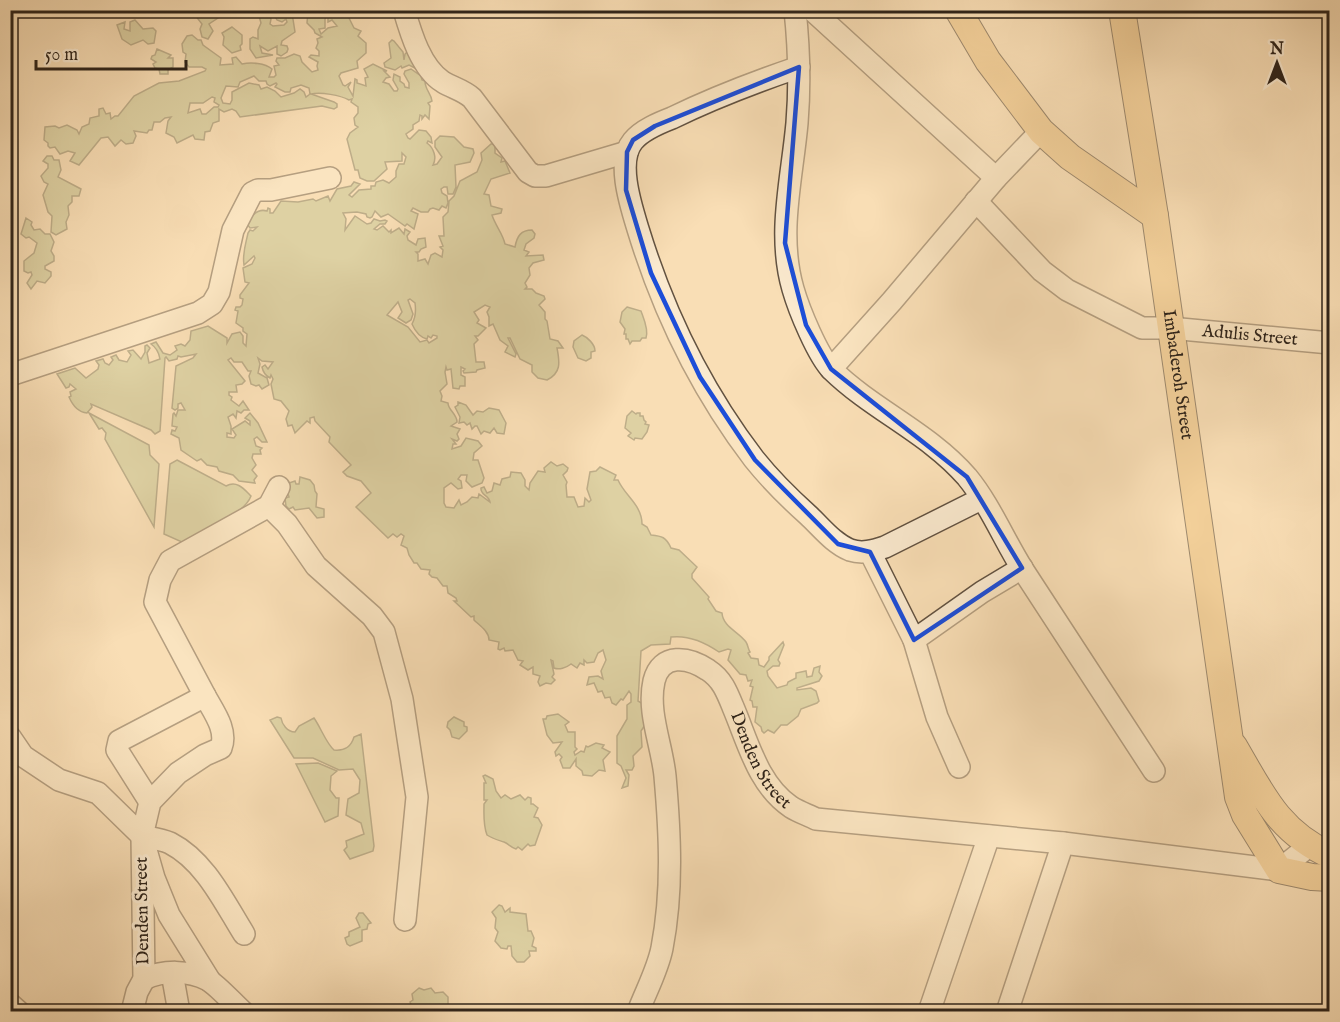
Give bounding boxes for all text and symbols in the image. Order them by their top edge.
scale bar [36,33,186,71]
north arrow [1247,33,1307,93]
text: N [1269,40,1284,60]
text: 50 m [45,44,78,67]
street label: Imbaderoh Street [1157,308,1198,441]
street label: Adulis Street [1200,319,1299,351]
street label: Denden Street [725,708,796,814]
street label: Denden Street [131,857,155,965]

